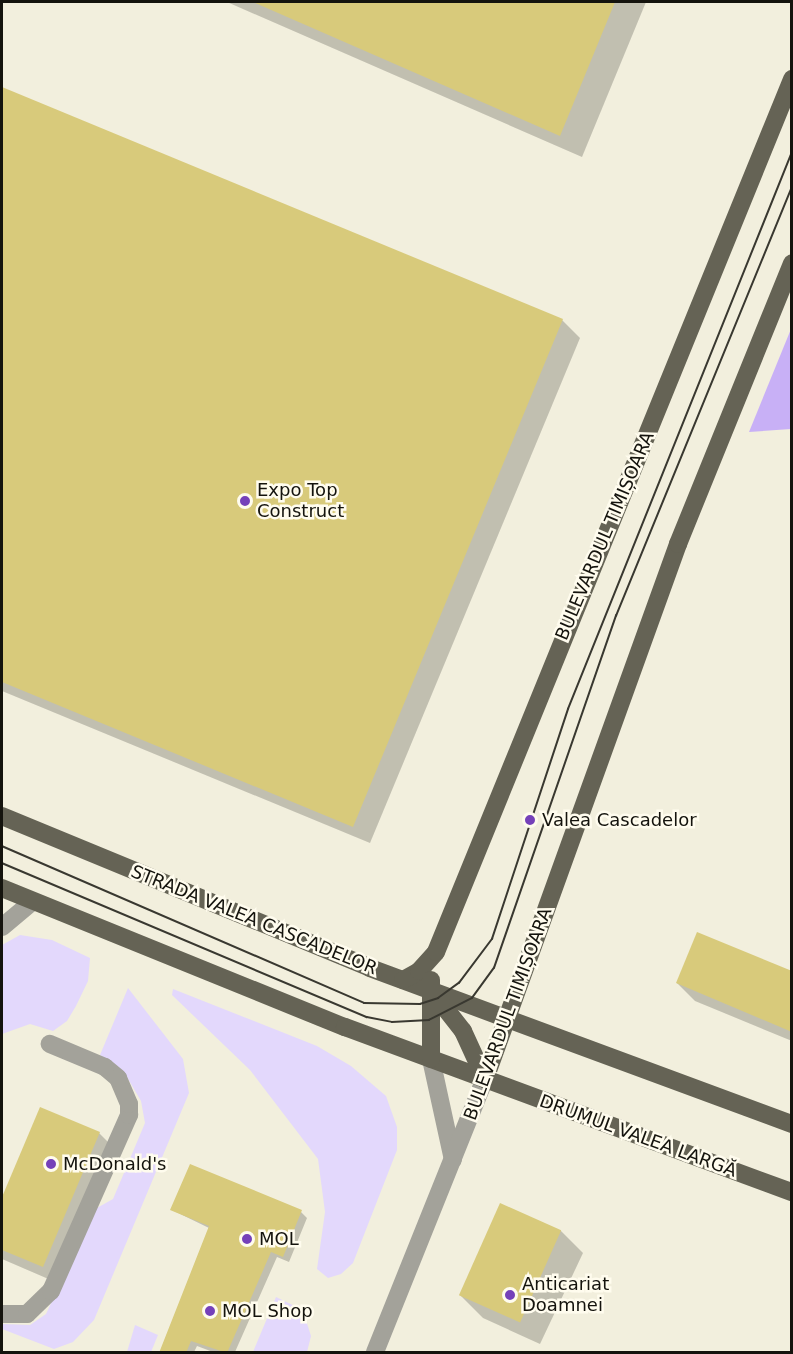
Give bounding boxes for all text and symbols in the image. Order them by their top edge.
street label: BULEVARDUL TIMIȘOARA [551,428,659,644]
place label: Expo Top Construct [257,480,344,522]
marker: Expo Top Construct [238,494,252,508]
place label: Valea Cascadelor [542,809,697,831]
marker: Valea Cascadelor [523,813,537,827]
street label: STRADA VALEA CASCADELOR [128,861,380,979]
street label: BULEVARDUL TIMIȘOARA [459,905,557,1123]
street label: DRUMUL VALEA LARGĂ [536,1090,740,1182]
place label: McDonald's [63,1153,166,1175]
marker: McDonald's [44,1157,58,1171]
place label: MOL [259,1228,299,1250]
marker: MOL [240,1232,254,1246]
place label: Anticariat Doamnei [522,1274,609,1316]
marker: Anticariat Doamnei [503,1288,517,1302]
place label: MOL Shop [222,1300,313,1322]
marker: MOL Shop [203,1304,217,1318]

